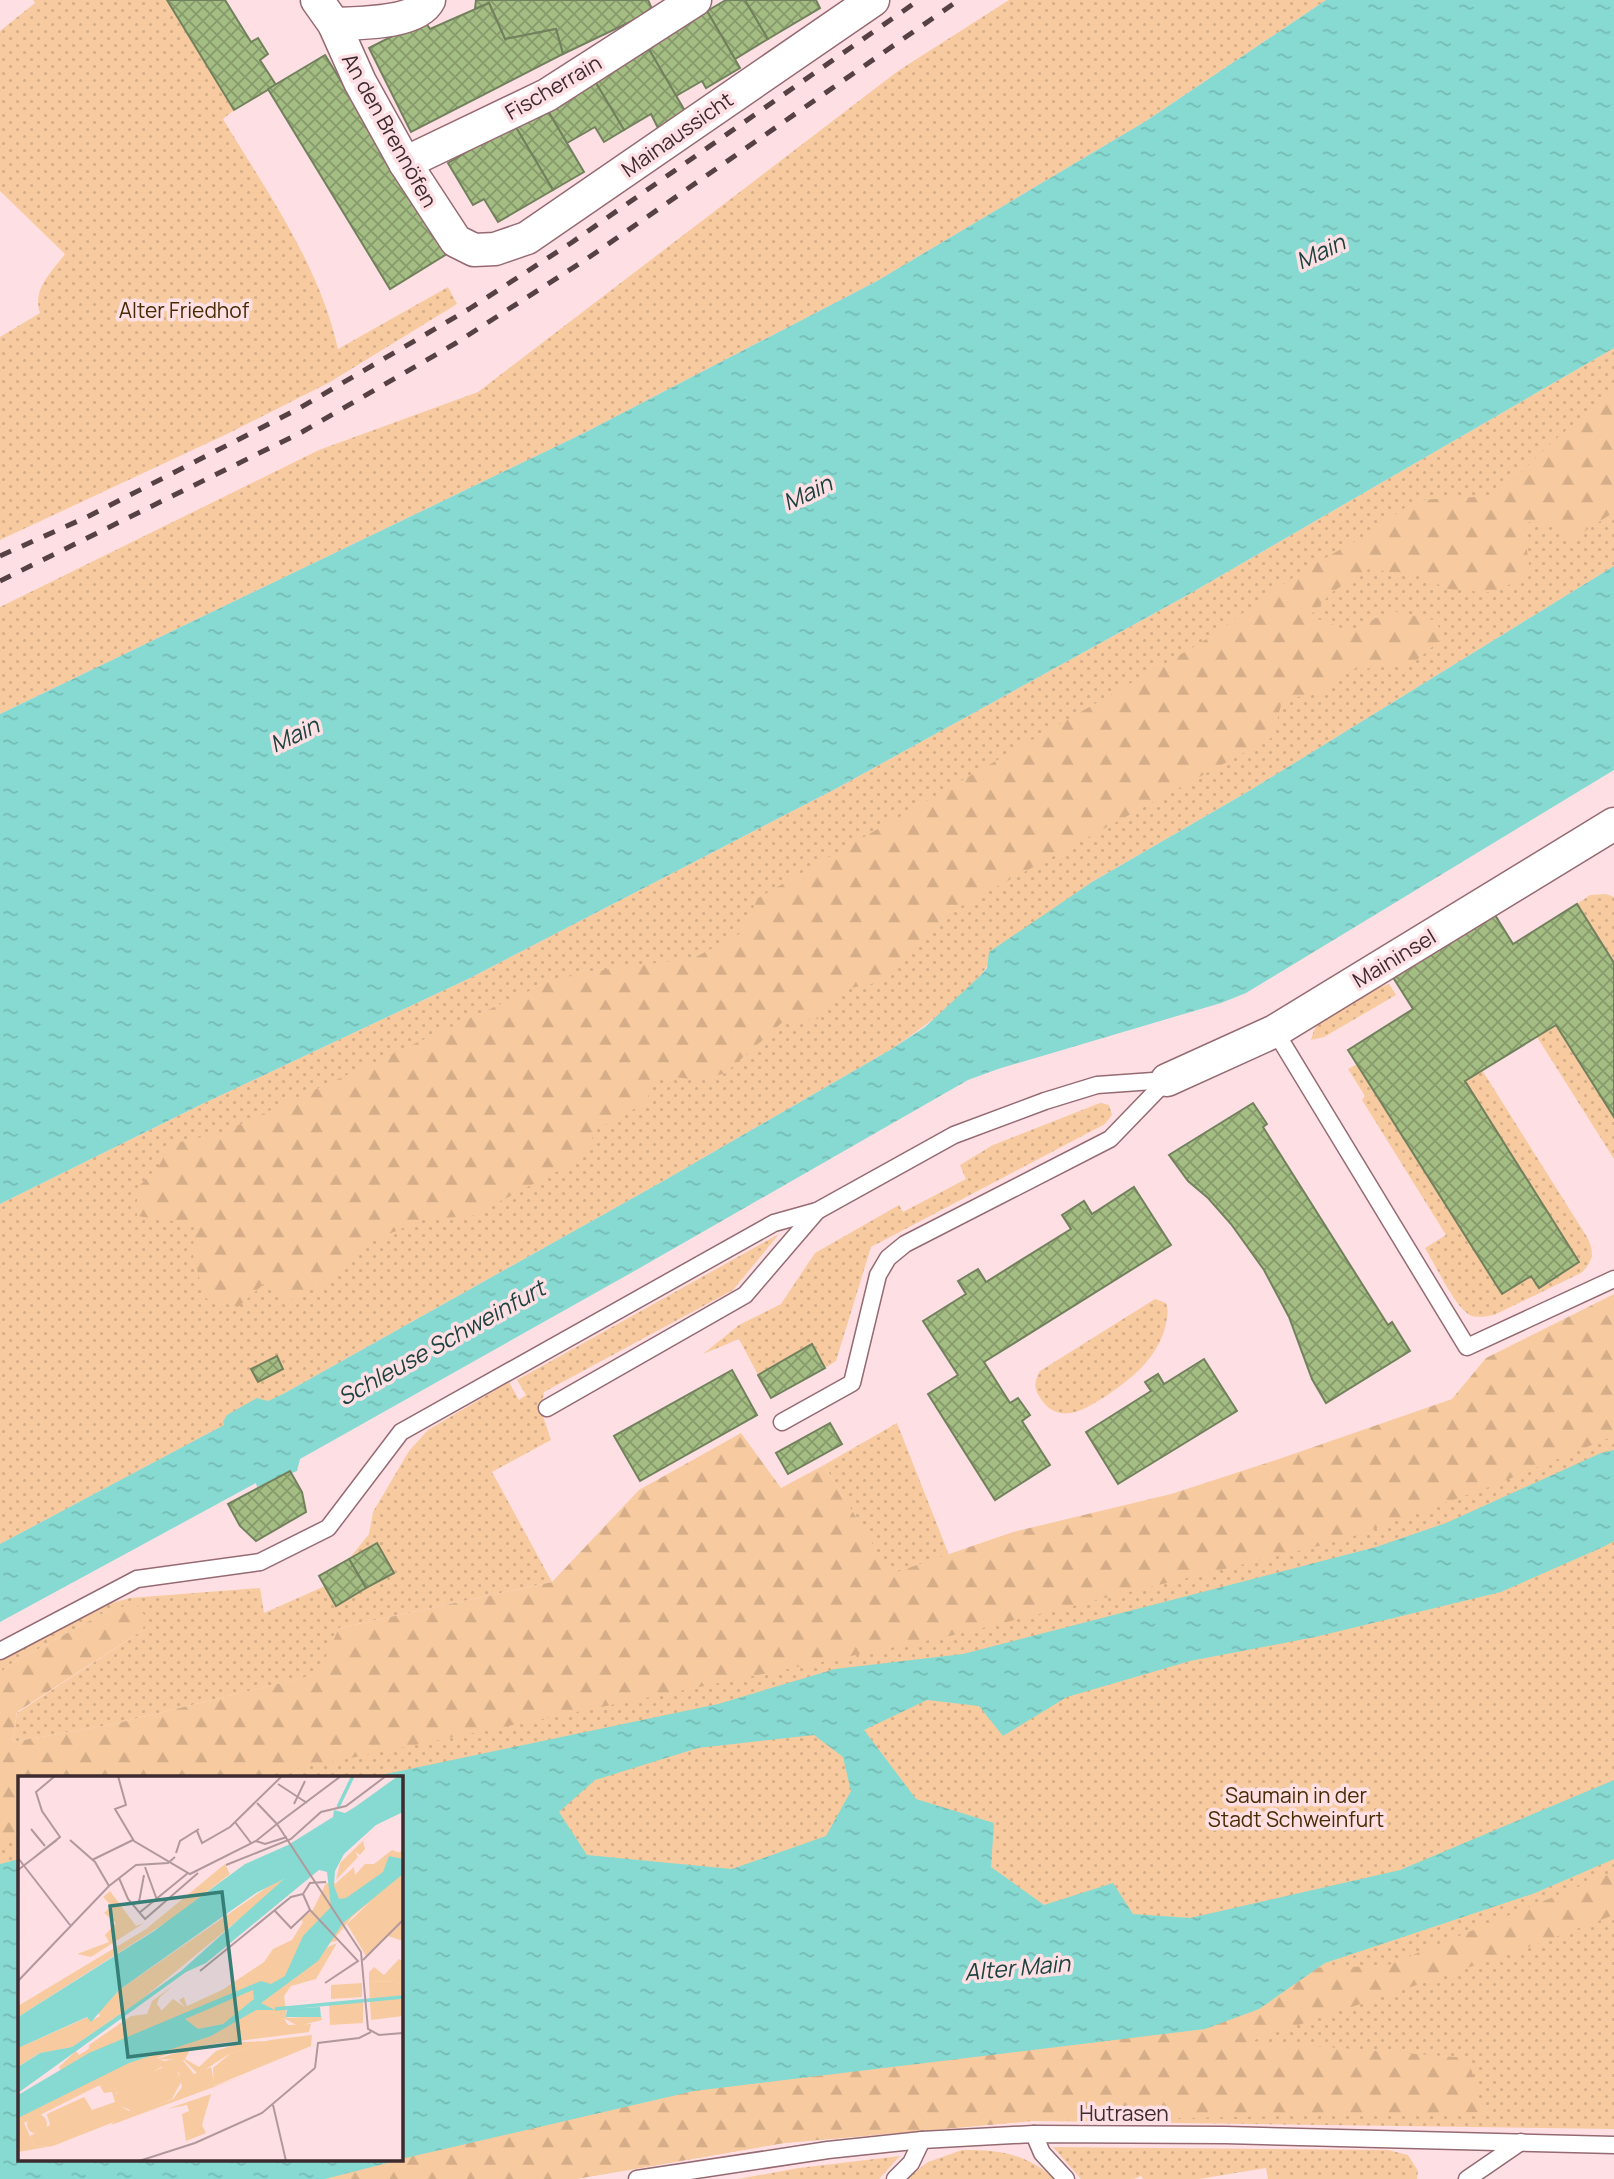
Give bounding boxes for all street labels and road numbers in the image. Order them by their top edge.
street label: An den Brennöfen [336,48,444,212]
street label: Fischerrain [500,48,606,126]
street label: Mainaussicht [616,85,738,183]
street label: Maininsel [1347,922,1441,994]
street label: Hutrasen [1079,2099,1169,2127]

